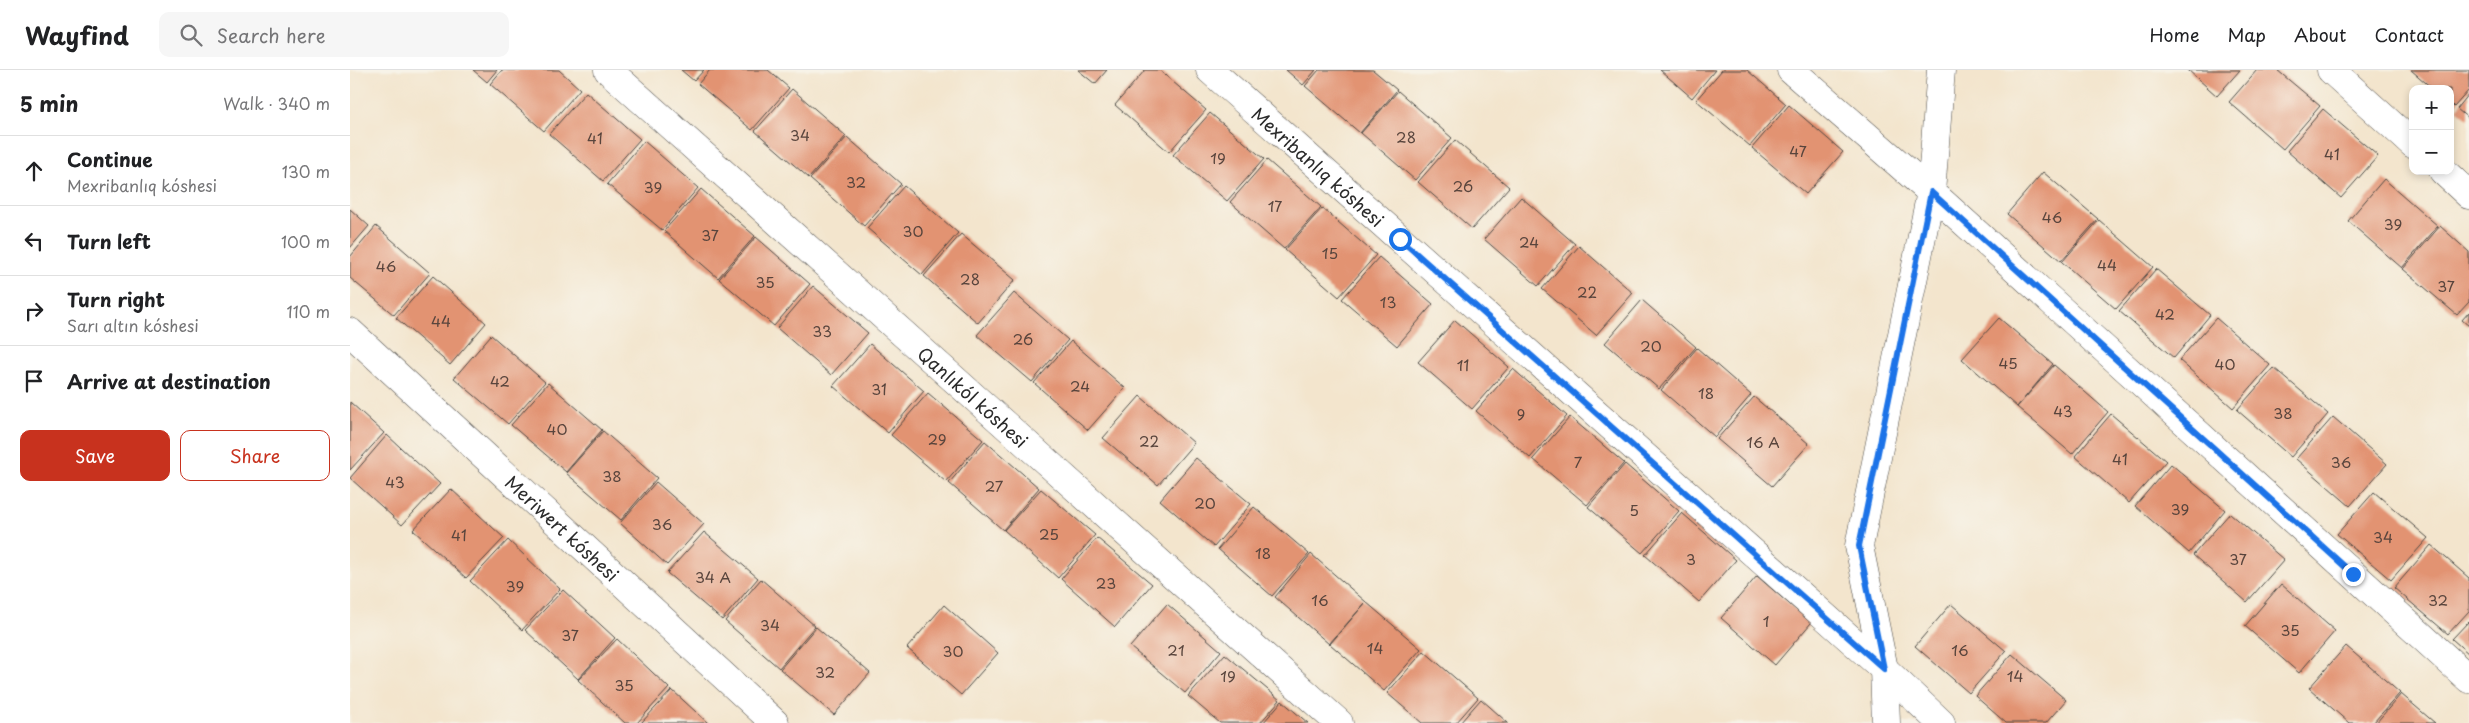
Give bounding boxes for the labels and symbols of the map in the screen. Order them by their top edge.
street label: Mexribanlıq kóshesi [1246,100,1391,233]
house number: 34 [790,123,810,146]
house number: 28 [1396,125,1416,148]
house number: 41 [587,126,603,149]
house number: 47 [1789,139,1807,162]
house number: 41 [2324,142,2340,165]
house number: 19 [1210,146,1226,169]
house number: 32 [846,170,866,193]
house number: 26 [1453,174,1473,197]
house number: 39 [644,175,662,198]
house number: 17 [1268,194,1282,217]
house number: 46 [2042,205,2062,228]
house number: 39 [2384,212,2402,235]
house number: 30 [903,219,923,242]
house number: 37 [701,223,719,246]
route start [1389,228,1412,251]
house number: 24 [1519,230,1539,253]
house number: 15 [1322,241,1338,264]
house number: 44 [2097,253,2117,276]
house number: 46 [376,254,396,277]
house number: 28 [960,267,980,290]
house number: 35 [755,270,775,293]
house number: 37 [2437,274,2455,297]
house number: 22 [1577,280,1597,303]
house number: 13 [1380,290,1396,313]
house number: 42 [2155,302,2175,325]
house number: 44 [431,309,451,332]
house number: 33 [812,319,832,342]
house number: 26 [1013,327,1033,350]
house number: 20 [1640,334,1662,357]
street label: Qanlıkól kóshesi [912,340,1035,453]
house number: 45 [1998,351,2018,374]
house number: 40 [2215,352,2235,375]
house number: 11 [1457,353,1469,376]
house number: 42 [490,369,510,392]
house number: 24 [1070,374,1090,397]
house number: 31 [871,377,887,400]
house number: 18 [1698,381,1714,404]
house number: 43 [2053,399,2073,422]
house number: 38 [2273,401,2293,424]
house number: 9 [1517,402,1525,425]
house number: 40 [547,417,567,440]
house number: 29 [927,427,947,450]
house number: 22 [1139,429,1159,452]
house number: 16 А [1746,430,1780,453]
house number: 41 [2112,447,2128,470]
house number: 7 [1574,450,1583,473]
house number: 36 [2331,450,2351,473]
house number: 38 [602,464,622,487]
street label: Meriwert kóshesi [500,468,626,587]
house number: 43 [385,470,405,493]
house number: 27 [985,474,1004,497]
house number: 20 [1194,491,1216,514]
house number: 39 [2171,497,2189,520]
house number: 5 [1629,498,1639,521]
house number: 36 [652,512,672,535]
house number: 25 [1039,522,1059,545]
house number: 41 [451,523,467,546]
house number: 34 [2373,525,2393,548]
house number: 18 [1255,541,1271,564]
house number: 3 [1686,547,1696,570]
house number: 37 [2229,547,2247,570]
route end [2342,563,2365,586]
house number: 34 А [695,565,731,588]
house number: 23 [1096,571,1116,594]
house number: 39 [506,574,524,597]
house number: 16 [1311,588,1329,611]
house number: 32 [2428,588,2448,611]
house number: 1 [1763,609,1769,632]
house number: 34 [760,613,780,636]
house number: 35 [2280,618,2300,641]
house number: 37 [561,623,579,646]
house number: 14 [1367,636,1383,659]
house number: 21 [1167,638,1185,661]
house number: 16 [1951,638,1969,661]
house number: 30 [943,639,963,662]
house number: 32 [815,660,835,683]
house number: 19 [1220,664,1236,687]
house number: 14 [2007,664,2023,687]
house number: 35 [614,673,634,696]

